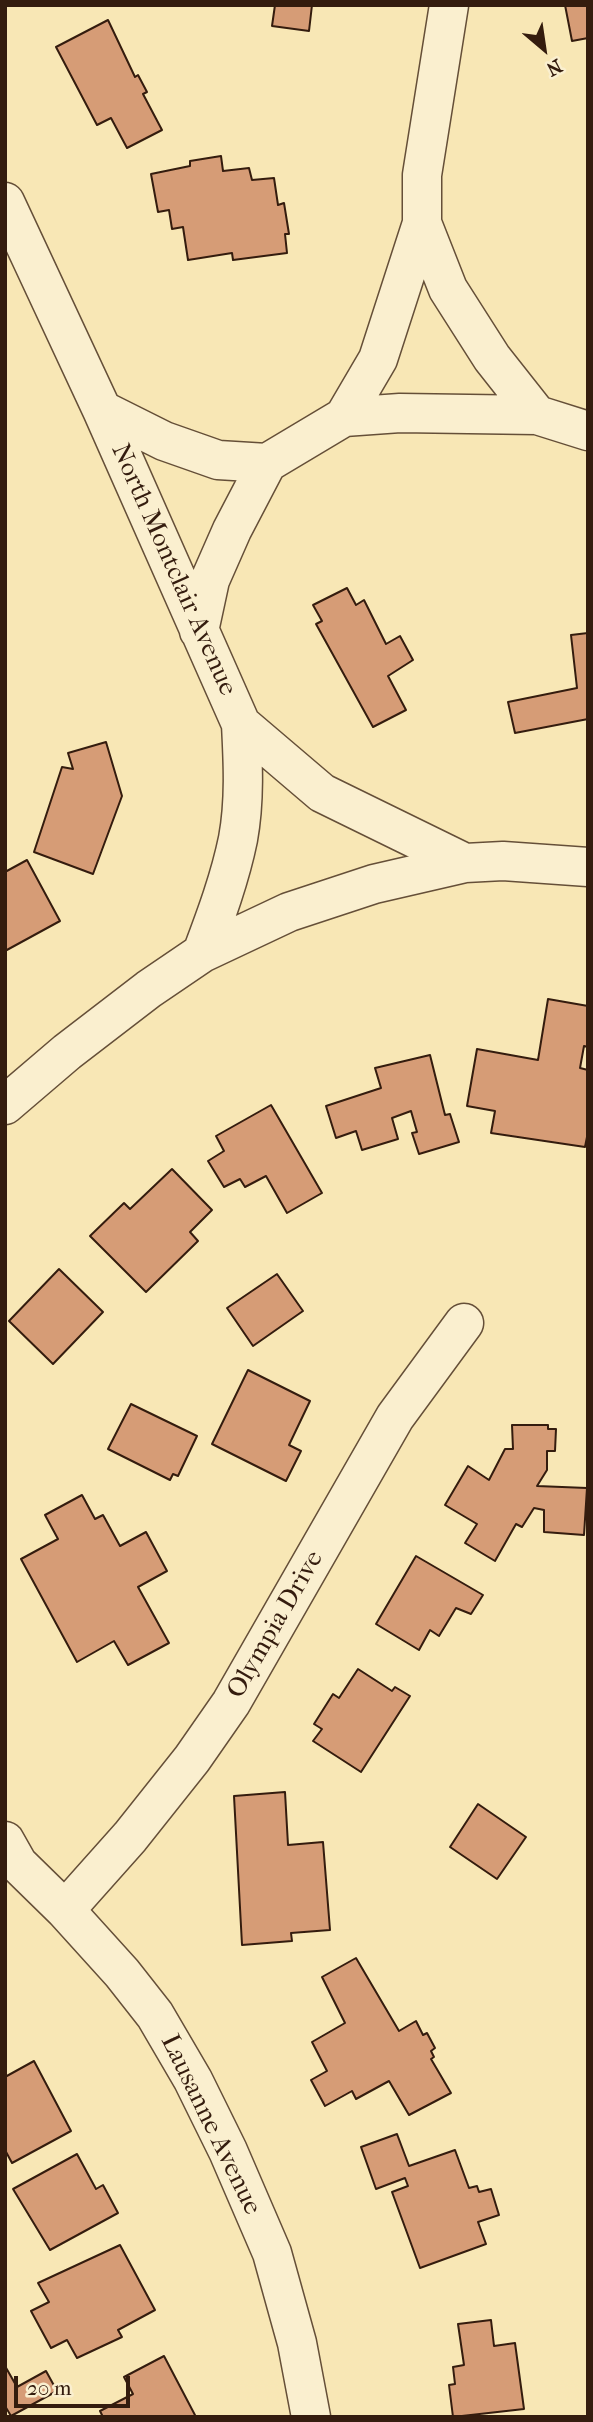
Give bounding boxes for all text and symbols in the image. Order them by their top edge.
north arrow [509,14,579,84]
text: N [543,54,566,80]
street label: North Montclair Avenue [103,439,243,701]
street label: Olympia Drive [221,1546,331,1704]
street label: Lausanne Avenue [153,2030,267,2220]
scale bar [18,2362,133,2406]
text: 20 m [27,2376,71,2400]

